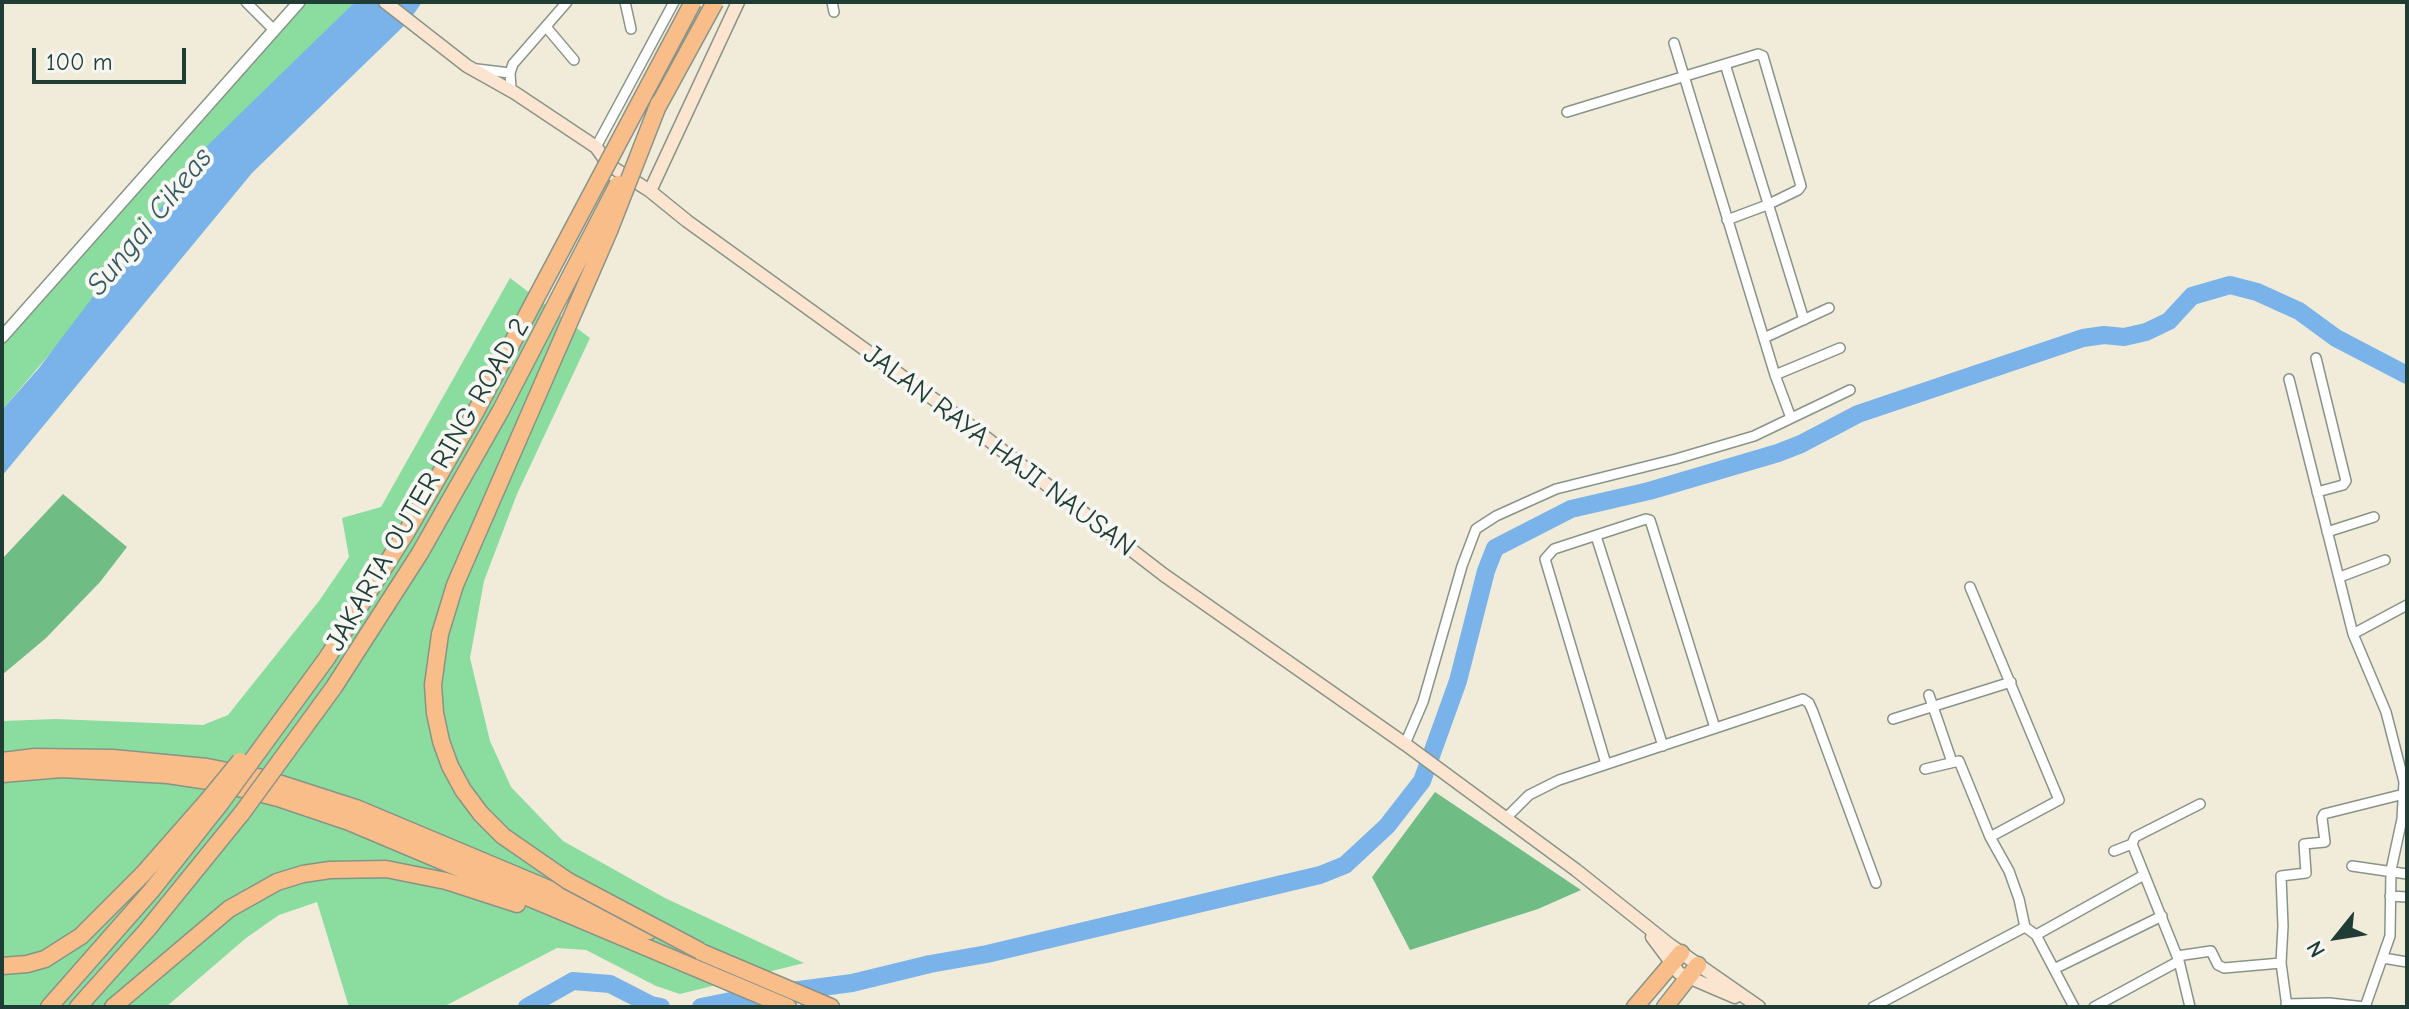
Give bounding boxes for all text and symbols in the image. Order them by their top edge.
scale bar [36,32,190,82]
text: 100 m [46,48,113,76]
water label: Sungai Cikeas [80,141,220,303]
street label: JAKARTA OUTER RING ROAD 2 [319,313,537,657]
street label: JALAN RAYA HAJI NAUSAN [856,338,1142,564]
north arrow [2297,897,2377,977]
text: N [2301,936,2331,962]

